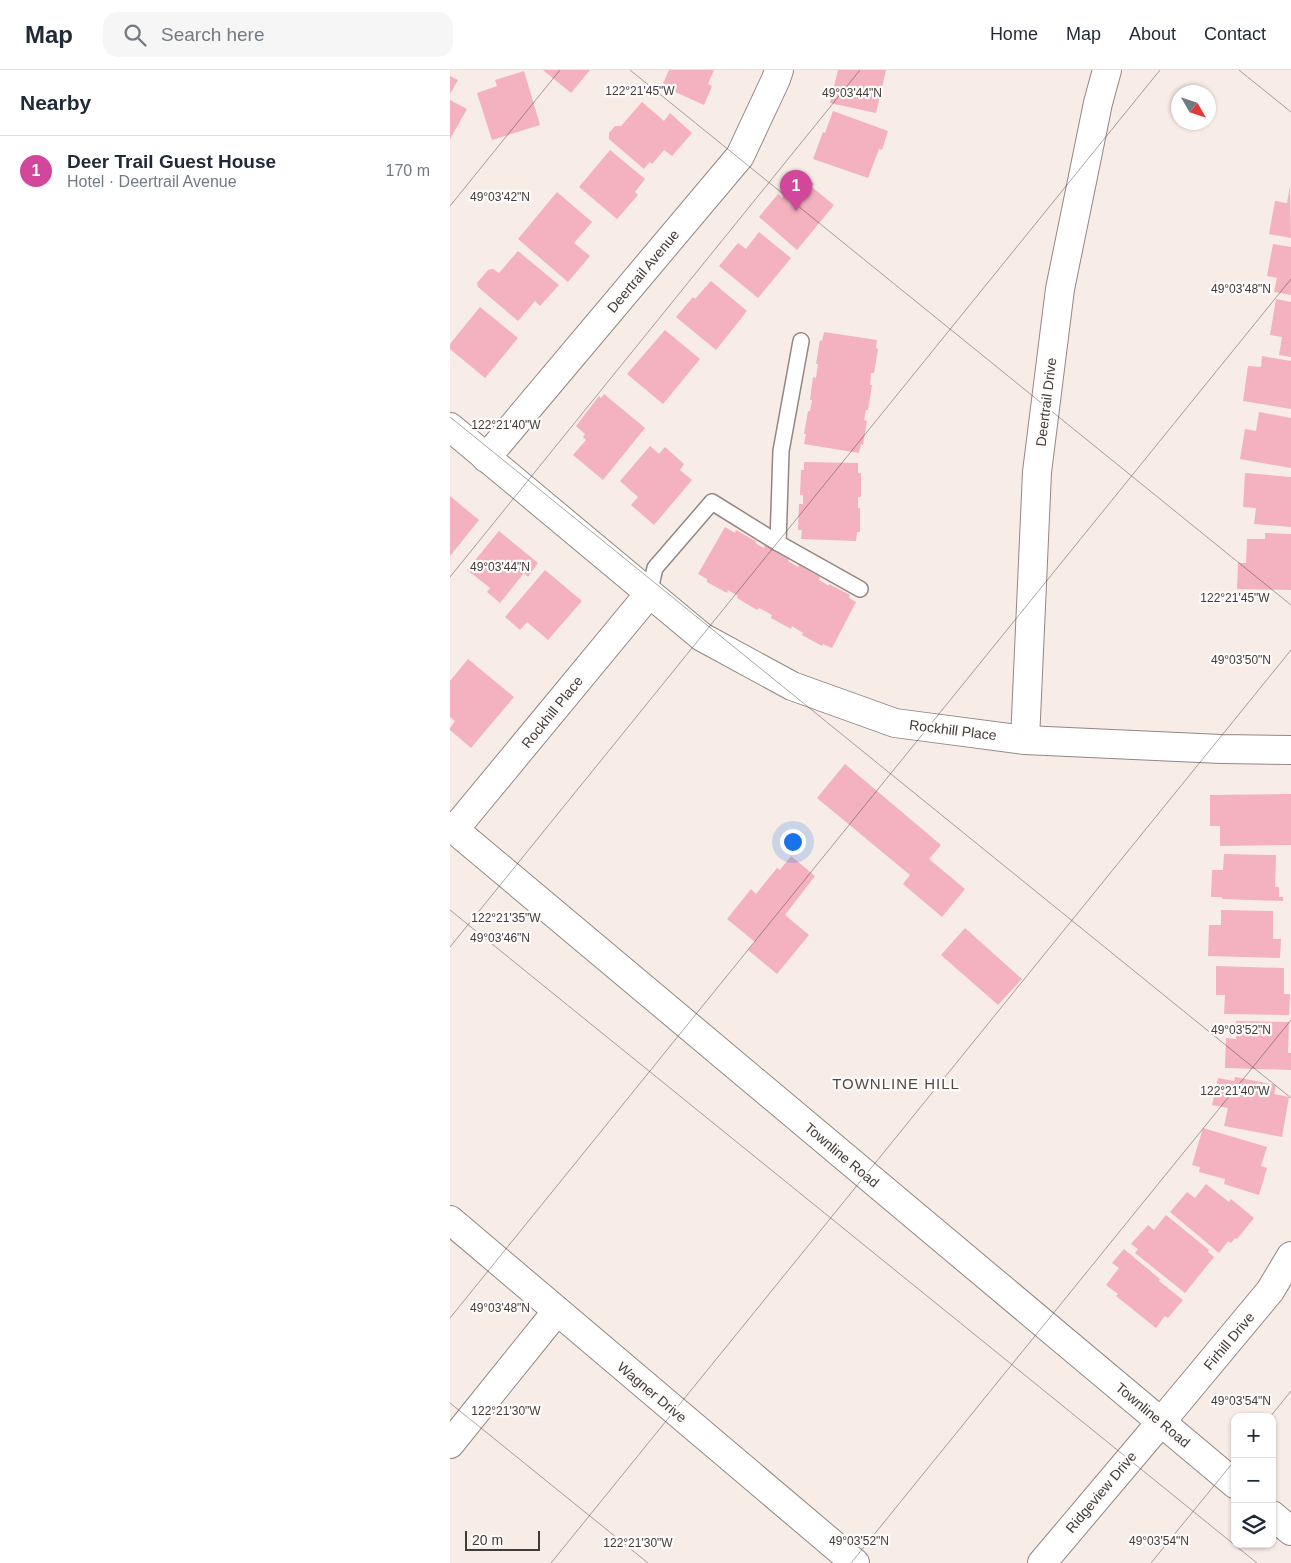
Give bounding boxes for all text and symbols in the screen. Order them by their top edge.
search box [103,12,453,57]
text: Map [25,21,73,48]
icon: search [121,21,149,49]
text: Search here [161,24,265,45]
text: Home [990,24,1038,44]
text: Map [1066,24,1101,44]
text: About [1129,24,1176,44]
text: Contact [1204,24,1266,44]
text: 122°21'45"W [605,84,675,98]
north arrow [1171,85,1216,130]
text: 49°03'44"N [822,86,882,100]
text: Nearby [20,91,91,114]
text: Deer Trail Guest House [67,151,276,172]
text: 1 [32,162,40,179]
text: 170 m [386,162,430,179]
pin: 1 [780,170,812,211]
text: Hotel · Deertrail Avenue [67,173,237,190]
text: 49°03'42"N [470,190,530,204]
street label: Deertrail Avenue [604,226,682,316]
text: 49°03'48"N [1211,282,1271,296]
street label: Deertrail Drive [1033,356,1059,447]
text: 122°21'40"W [471,418,541,432]
text: 49°03'44"N [470,560,530,574]
text: 122°21'45"W [1200,591,1270,605]
text: 49°03'50"N [1211,653,1271,667]
street label: Rockhill Place [518,673,586,751]
street label: Rockhill Place [908,717,998,743]
your location [780,829,806,855]
text: 122°21'35"W [471,911,541,925]
text: 49°03'46"N [470,931,530,945]
text: 49°03'52"N [1211,1023,1271,1037]
district label: TOWNLINE HILL [832,1075,960,1092]
text: 122°21'40"W [1200,1084,1270,1098]
street label: Townline Road [802,1119,882,1191]
text: 49°03'48"N [470,1301,530,1315]
street label: Firhill Drive [1200,1309,1258,1373]
street label: Wagner Drive [614,1359,690,1426]
street label: Townline Road [1113,1379,1193,1451]
text: 49°03'54"N [1211,1394,1271,1408]
text: 122°21'30"W [471,1404,541,1418]
map controls [1231,1413,1276,1548]
button: + [1231,1413,1276,1458]
street label: Ridgeview Drive [1062,1448,1140,1536]
button: − [1231,1458,1276,1503]
button: layers [1231,1503,1276,1548]
scale bar [465,1528,540,1551]
text: 20 m [472,1532,503,1548]
text: 49°03'52"N [829,1534,889,1548]
text: 49°03'54"N [1129,1534,1189,1548]
text: 122°21'30"W [603,1536,673,1550]

